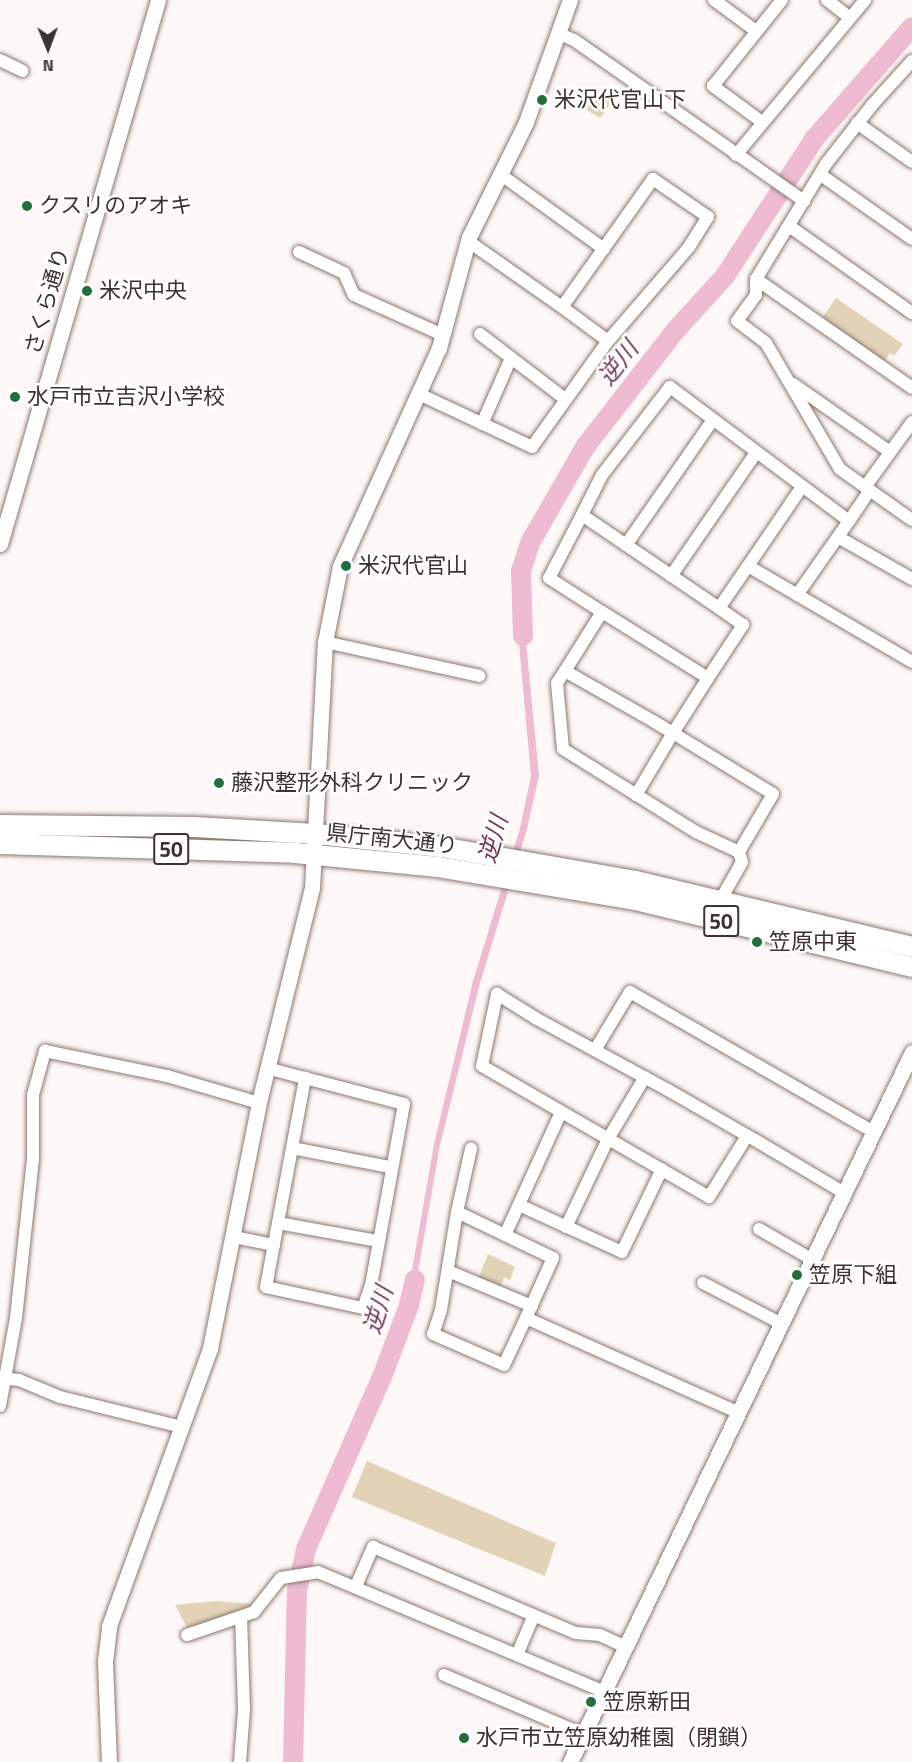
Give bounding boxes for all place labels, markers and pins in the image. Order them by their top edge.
place label: 米沢代官山下 [554,87,686,113]
marker: 米沢代官山下 [535,93,549,107]
place label: クスリのアオキ [39,193,193,219]
marker: クスリのアオキ [20,199,34,213]
place label: 米沢中央 [99,278,187,304]
marker: 米沢中央 [80,284,94,298]
place label: 水戸市立吉沢小学校 [27,384,225,410]
marker: 水戸市立吉沢小学校 [8,390,22,404]
place label: 米沢代官山 [358,553,468,579]
marker: 米沢代官山 [339,559,353,573]
place label: 藤沢整形外科クリニック [231,770,473,796]
marker: 藤沢整形外科クリニック [212,776,226,790]
place label: 笠原中東 [769,929,857,955]
marker: 笠原中東 [750,935,764,949]
place label: 笠原下組 [809,1262,897,1288]
marker: 笠原下組 [790,1268,804,1282]
place label: 笠原新田 [603,1689,691,1715]
marker: 笠原新田 [584,1695,598,1709]
place label: 水戸市立笠原幼稚園（閉鎖） [476,1725,762,1751]
marker: 水戸市立笠原幼稚園（閉鎖） [457,1731,471,1745]

